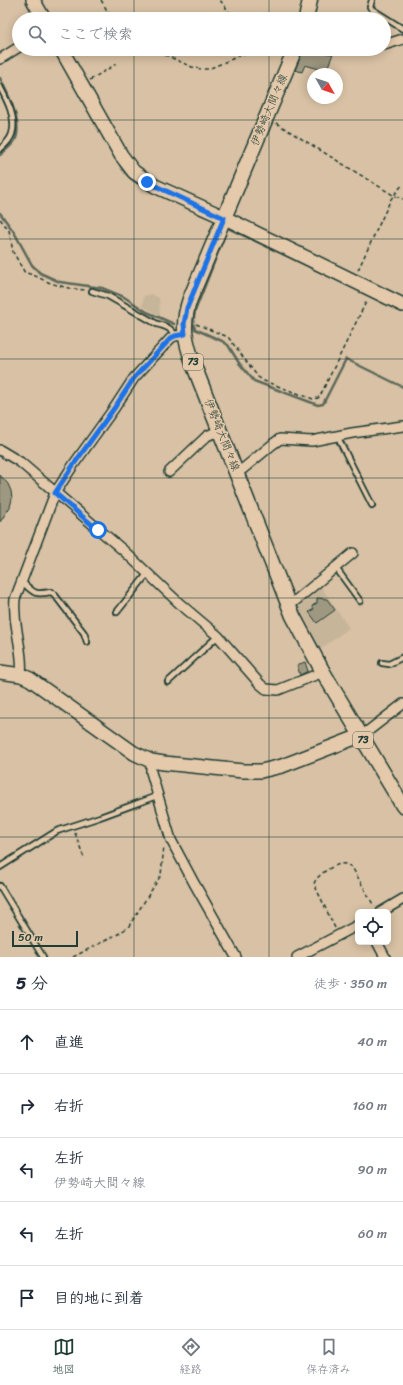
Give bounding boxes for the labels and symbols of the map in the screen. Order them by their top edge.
north arrow [307,68,343,104]
street label: 伊勢崎大間々線 [245,71,293,149]
route end [138,173,156,191]
road number: 73 [183,354,203,370]
street label: 伊勢崎大間々線 [199,396,245,474]
route start [89,521,107,539]
road number: 73 [353,732,373,748]
scale bar [12,929,78,948]

